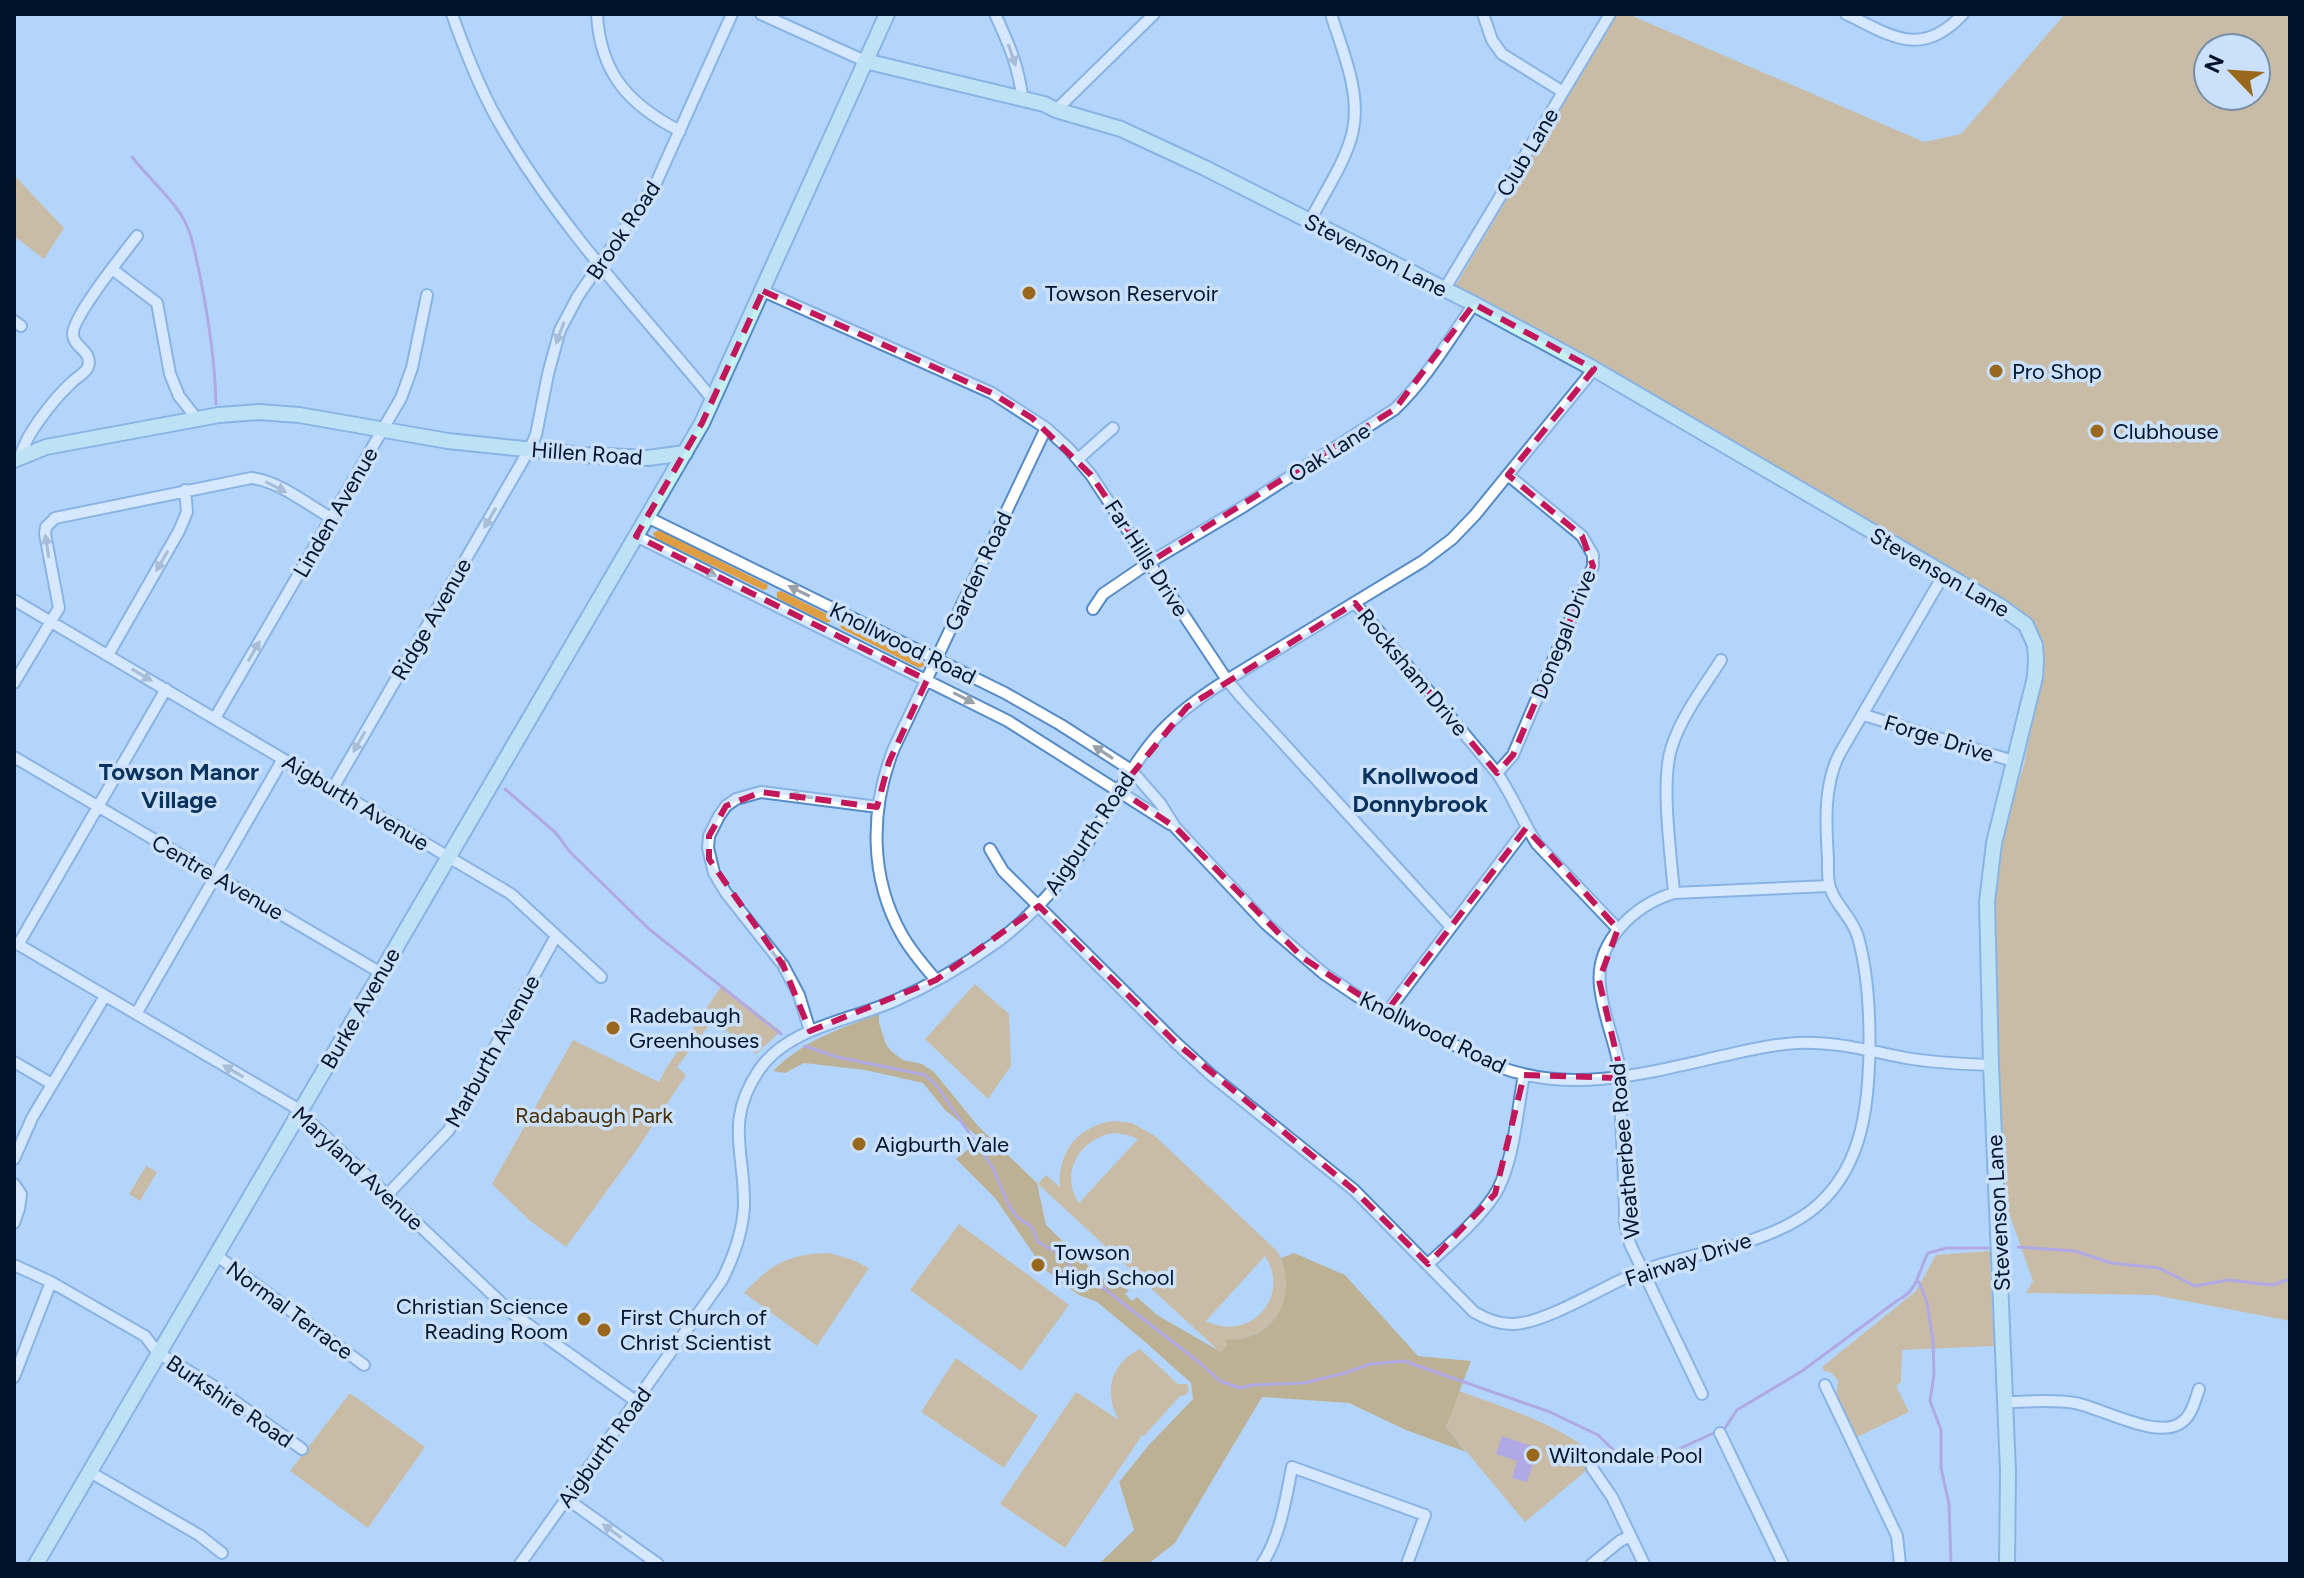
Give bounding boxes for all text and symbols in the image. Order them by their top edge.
north arrow [2192,32,2272,112]
one-way arrow [1007,43,1019,67]
text: N [2198,50,2230,77]
street label: Club Lane [1491,103,1564,201]
street label: Brook Road [581,176,666,285]
street label: Stevenson Lane [1300,208,1452,303]
place label: Towson Reservoir [1045,280,1219,307]
marker: Towson Reservoir [1020,284,1038,302]
one-way arrow [553,321,566,345]
place label: Pro Shop [2012,358,2102,385]
marker: Pro Shop [1987,362,2005,380]
street label: Oak Lane [1283,417,1375,488]
place label: Clubhouse [2113,418,2218,445]
marker: Clubhouse [2088,422,2106,440]
street label: Hillen Road [530,436,644,471]
street label: Linden Avenue [287,442,384,582]
one-way arrow [265,481,288,494]
street label: Far Hills Drive [1099,495,1194,622]
one-way arrow [483,506,497,529]
street label: Garden Road [939,507,1018,635]
street label: Stevenson Lane [1865,522,2014,623]
one-way arrow [40,533,53,558]
one-way arrow [155,550,169,573]
street label: Ridge Avenue [386,553,477,685]
one-way arrow [695,564,718,577]
street label: Donegal Drive [1525,565,1602,703]
one-way arrow [787,585,810,598]
street label: Knollwood Road [825,596,980,691]
street label: Rocksham Drive [1352,603,1474,741]
one-way arrow [247,640,261,662]
one-way arrow [131,668,153,682]
one-way arrow [953,691,976,705]
street label: Forge Drive [1881,709,1997,768]
one-way arrow [352,731,366,753]
one-way arrow [1092,745,1114,759]
street label: Aigburth Avenue [278,748,434,857]
district label: Towson Manor Village [99,757,259,814]
district label: Knollwood Donnybrook [1352,761,1488,818]
street label: Aigburth Road [1038,767,1140,900]
one-way arrow [788,790,813,803]
street label: Centre Avenue [147,829,288,926]
street label: Burke Avenue [315,943,406,1074]
one-way arrow [770,950,786,971]
street label: Marburth Avenue [439,970,546,1132]
street label: Knollwood Road [1355,985,1510,1080]
place label: Radebaugh Greenhouses [629,1002,759,1054]
marker: Radebaugh Greenhouses [604,1019,622,1037]
street label: Weatherbee Road [1603,1062,1646,1240]
one-way arrow [222,1064,244,1078]
street label: Maryland Avenue [286,1101,429,1236]
park label: Radabaugh Park [515,1102,673,1129]
place label: Aigburth Vale [875,1131,1009,1158]
street label: Stevenson Lane [1981,1134,2016,1292]
marker: Aigburth Vale [850,1135,868,1153]
street label: Fairway Drive [1621,1226,1755,1293]
place label: Towson High School [1054,1239,1174,1291]
street label: Normal Terrace [221,1255,358,1365]
marker: Towson High School [1029,1256,1047,1274]
place label: Christian Science Reading Room [396,1293,568,1345]
place label: First Church of Christ Scientist [620,1304,771,1356]
marker: Christian Science Reading Room [575,1310,593,1328]
marker: First Church of Christ Scientist [595,1321,613,1339]
street label: Burkshire Road [161,1349,298,1454]
street label: Aigburth Road [552,1382,657,1513]
place label: Wiltondale Pool [1549,1442,1703,1469]
marker: Wiltondale Pool [1524,1446,1542,1464]
one-way arrow [602,1524,623,1539]

